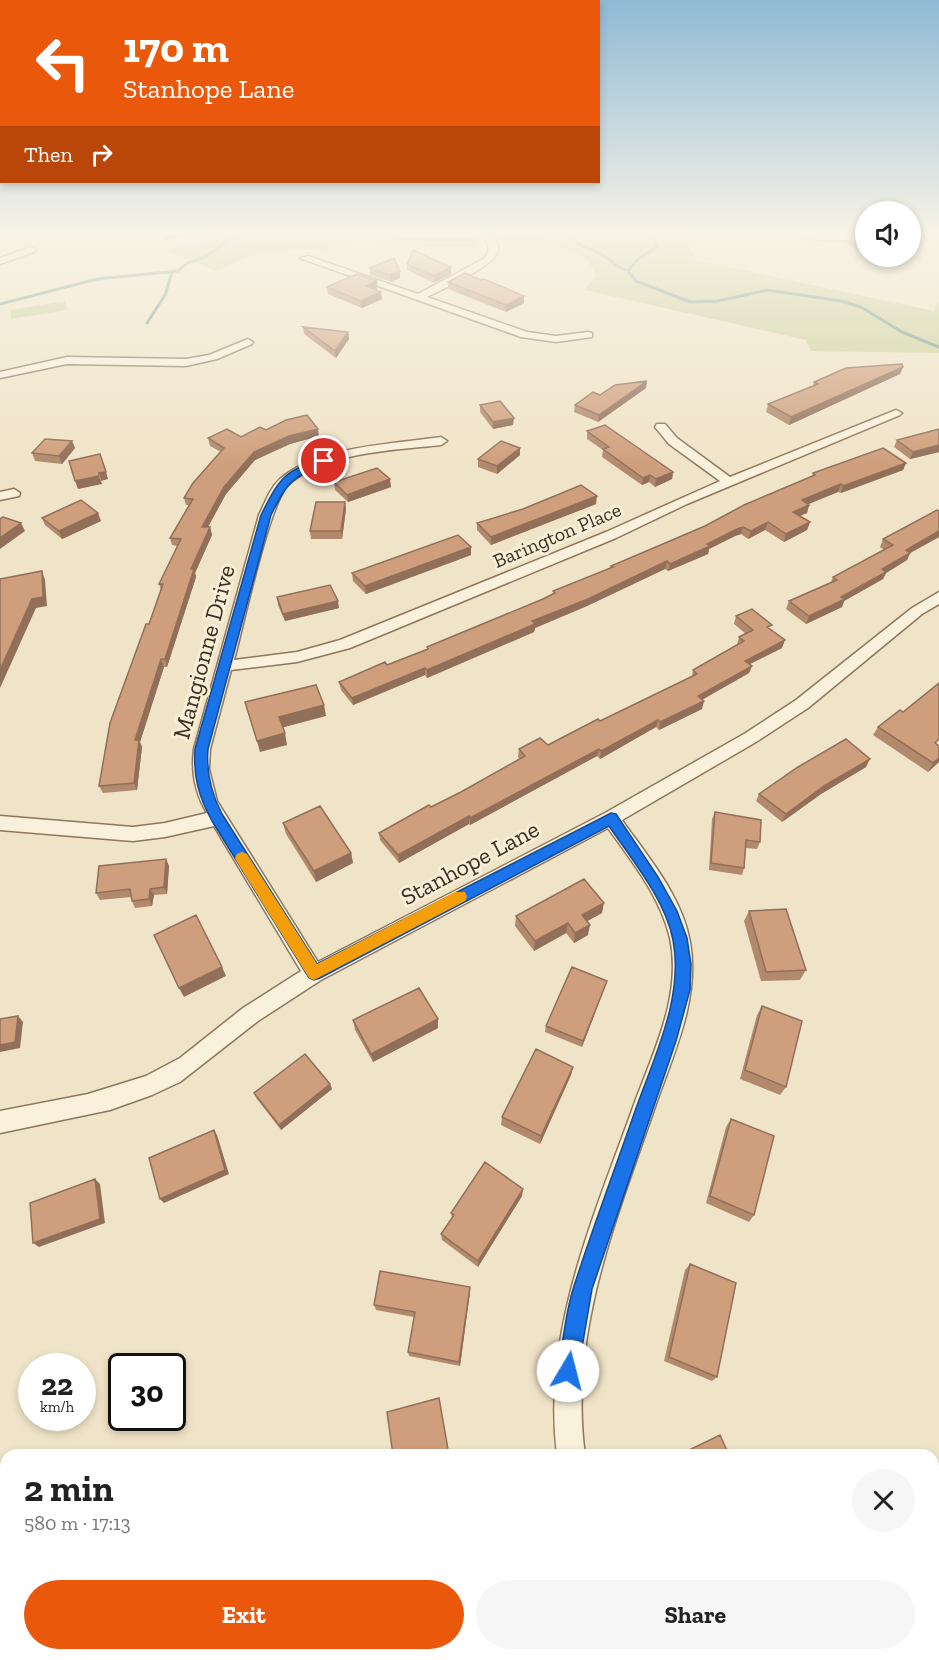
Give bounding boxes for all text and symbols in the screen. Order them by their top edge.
text: 170 m [123,22,229,73]
icon: left [24,24,102,102]
text: Stanhope Lane [123,73,294,105]
icon: right [85,138,118,171]
text: Then [24,141,73,168]
map controls [855,201,921,267]
button: sound [855,201,921,267]
pin [298,435,349,486]
icon: arrive [307,444,340,477]
street label: Barington Place [489,497,625,573]
street label: Mangionne Drive [166,562,241,742]
street label: Stanhope Lane [396,814,544,911]
position arrow [536,1339,600,1403]
speed limit sign: 30 [108,1353,186,1431]
text: 22 [41,1367,73,1403]
text: km/h [40,1398,74,1416]
text: 2 min [24,1467,114,1510]
button: close [852,1469,915,1532]
text: 580 m · 17:13 [24,1511,131,1535]
button: Exit [24,1580,464,1649]
button: Share [476,1580,915,1649]

